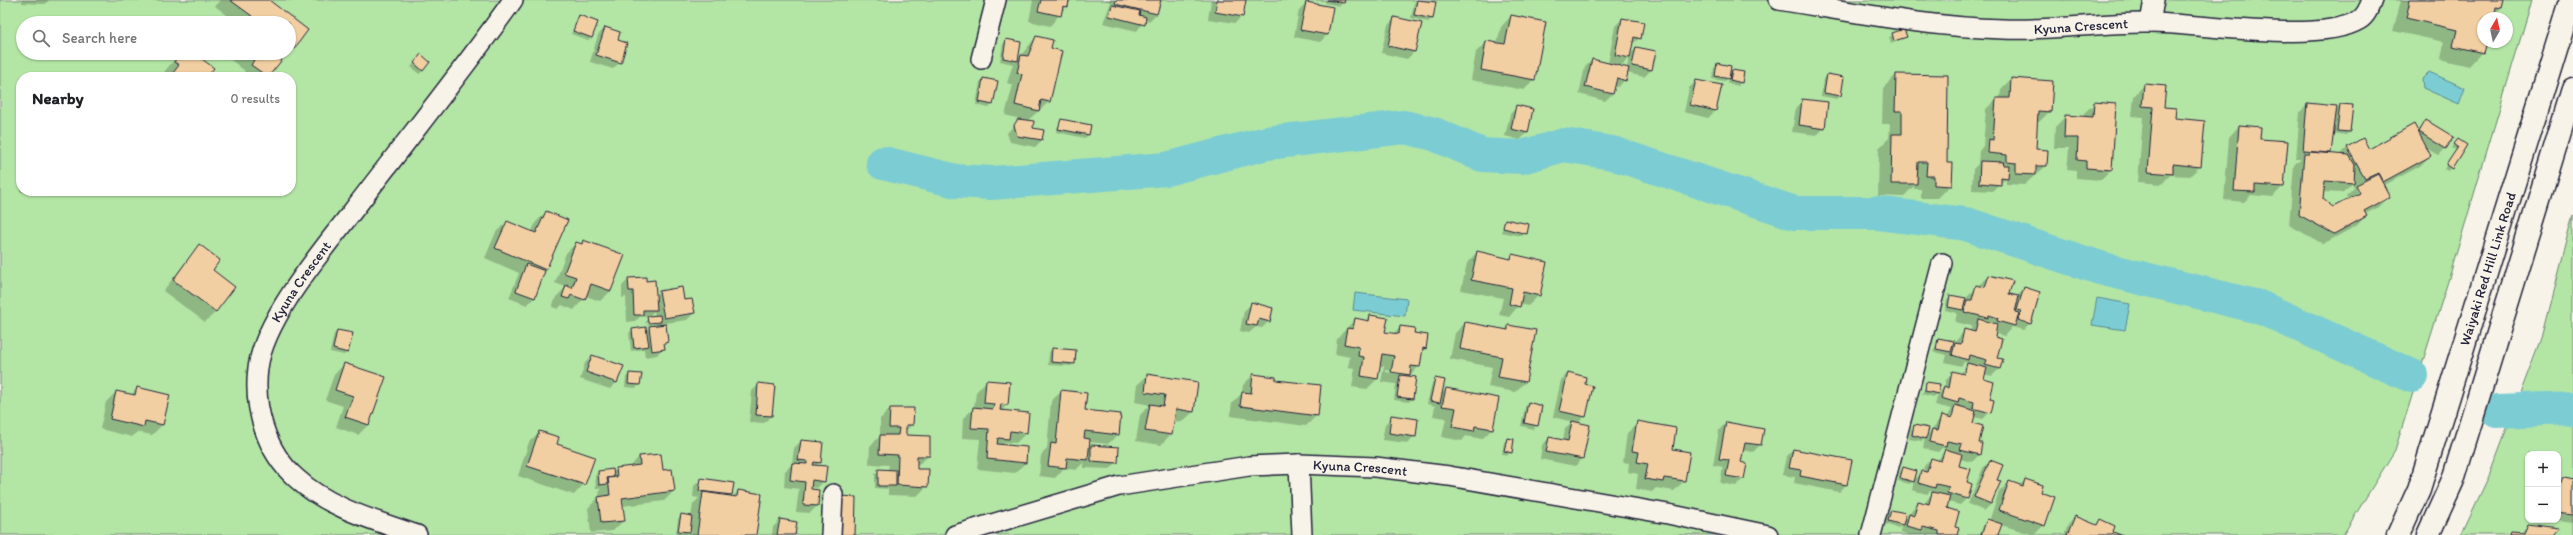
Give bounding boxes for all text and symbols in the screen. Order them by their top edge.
north arrow [2477,12,2513,48]
street label: Kyuna Crescent [2033,15,2128,38]
search box [16,16,296,60]
icon: search [30,27,52,49]
text: Search here [62,29,137,47]
text: Nearby [32,88,84,108]
text: 0 results [230,91,280,106]
street label: Waiyaki Red Hill Link Road [2456,190,2519,348]
street label: Kyuna Crescent [267,238,335,325]
map controls [2525,451,2561,523]
button: + [2525,451,2561,487]
street label: Kyuna Crescent [1313,456,1408,479]
button: − [2525,487,2561,523]

